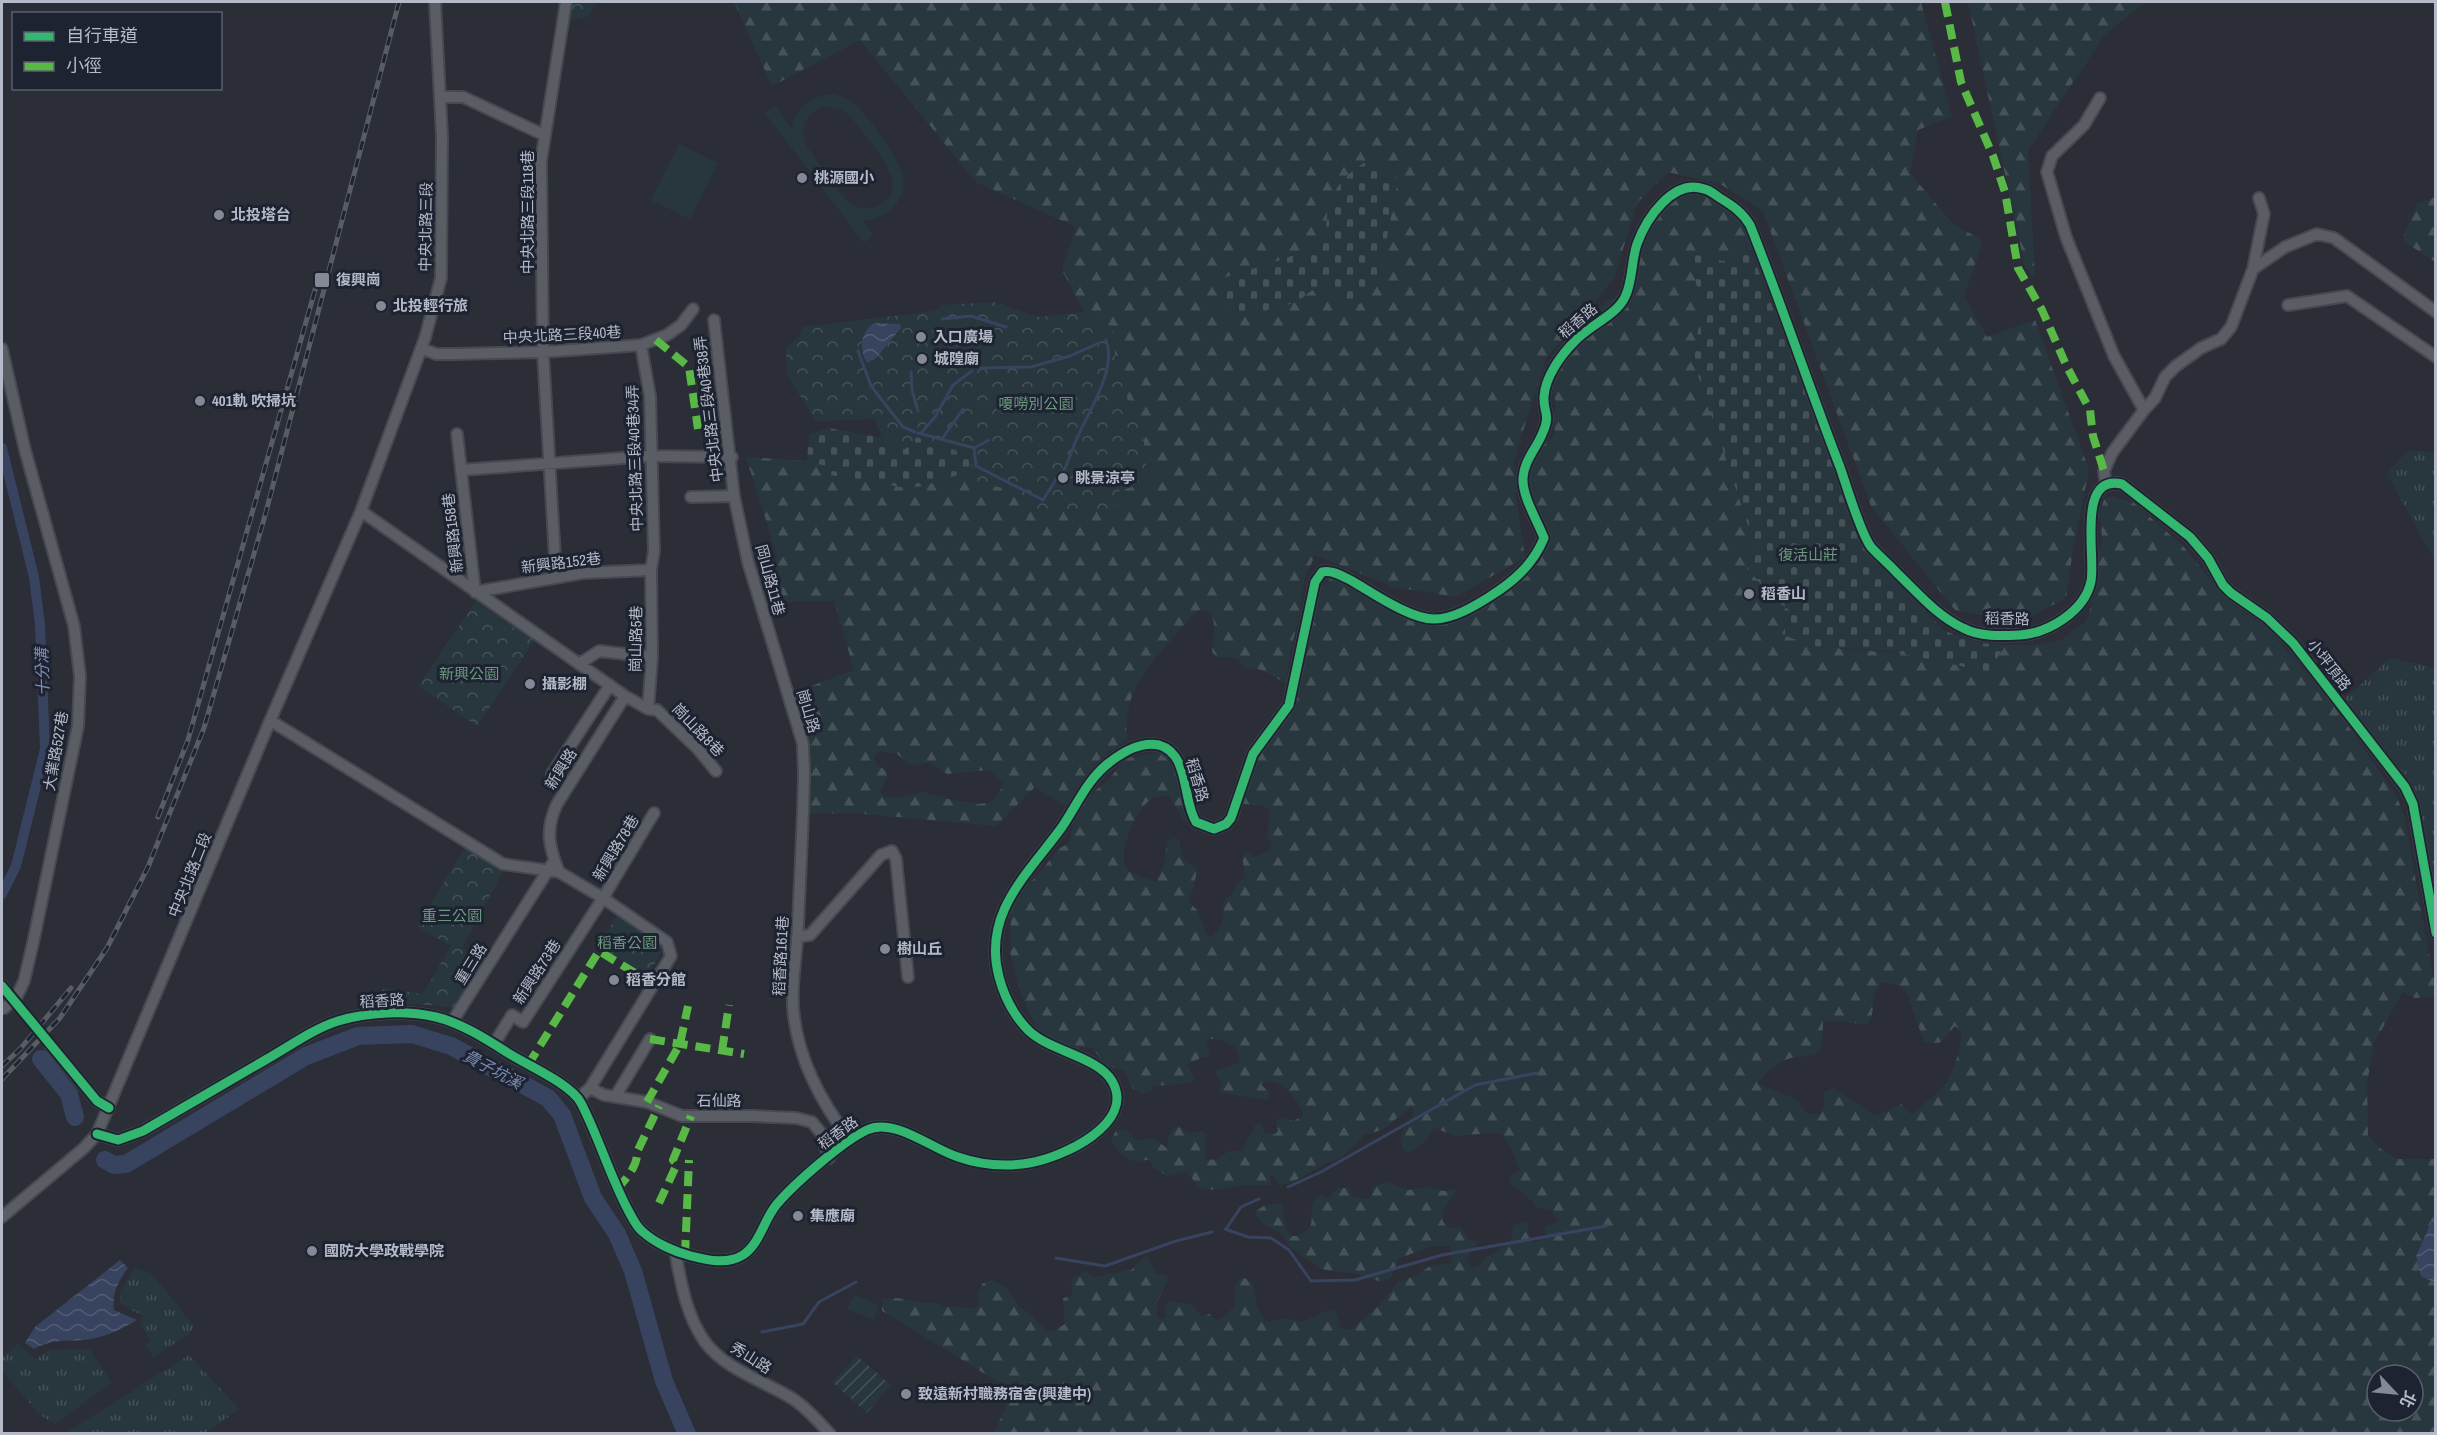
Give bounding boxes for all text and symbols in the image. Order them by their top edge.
legend [12,12,222,90]
text: 自行車道 [66,23,138,48]
text: 小徑 [66,53,102,78]
street label: 中央北路三段118巷 [517,150,538,274]
place label: 桃源國小 [814,167,875,188]
marker: 桃源國小 [795,171,809,185]
street label: 中央北路三段 [414,182,437,272]
place label: 北投塔台 [231,204,291,225]
marker: 北投塔台 [212,208,226,222]
place label: 復興崗 [336,269,381,290]
marker: 復興崗 [313,271,331,289]
place label: 北投輕行旅 [393,295,468,316]
street label: 稻香路 [1554,298,1602,343]
marker: 北投輕行旅 [374,299,388,313]
street label: 中央北路三段40巷 [502,321,622,348]
place label: 入口廣場 [933,326,993,347]
marker: 入口廣場 [914,330,928,344]
street label: 中央北路三段40巷38弄 [689,335,728,483]
place label: 城隍廟 [934,348,979,369]
marker: 城隍廟 [915,352,929,366]
street label: 中央北路三段40巷34弄 [621,384,648,532]
place label: 401軌 吹掃坑 [212,390,296,411]
park label: 嗄嘮別公園 [998,393,1074,414]
marker: 401軌 吹掃坑 [193,394,207,408]
place label: 眺景涼亭 [1075,467,1135,488]
marker: 眺景涼亭 [1056,471,1070,485]
street label: 新興路158巷 [437,492,468,574]
street label: 岡山路11巷 [751,542,790,618]
park label: 復活山莊 [1778,544,1838,565]
street label: 新興路152巷 [520,547,602,578]
place label: 稻香山 [1761,583,1806,604]
marker: 稻香山 [1742,587,1756,601]
street label: 崗山路5巷 [624,605,647,673]
street label: 稻香路 [1984,608,2030,629]
street label: 小坪頂路 [2303,635,2356,695]
water label: 十分溝 [30,646,54,696]
park label: 新興公園 [439,663,499,684]
place label: 攝影棚 [542,673,587,694]
marker: 攝影棚 [523,677,537,691]
street label: 崗山路 [792,686,825,735]
street label: 崗山路8巷 [668,698,729,761]
street label: 大業路527巷 [38,709,73,792]
street label: 新興路 [540,744,581,793]
street label: 稻香路 [1181,755,1214,804]
street label: 新興路78巷 [588,811,644,885]
street label: 中央北路二段 [163,829,216,920]
park label: 重三公園 [422,905,482,926]
street label: 稻香路161巷 [768,915,793,997]
park label: 稻香公園 [597,932,657,953]
street label: 新興路73巷 [508,935,565,1008]
place label: 樹山丘 [897,938,942,959]
street label: 重三路 [450,939,491,988]
marker: 樹山丘 [878,942,892,956]
place label: 稻香分館 [626,969,686,990]
marker: 稻香分館 [607,973,621,987]
street label: 稻香路 [359,989,405,1012]
water label: 貴子坑溪 [460,1044,528,1095]
street label: 石仙路 [696,1090,742,1111]
street label: 稻香路 [813,1111,862,1154]
place label: 集應廟 [810,1205,855,1226]
marker: 集應廟 [791,1209,805,1223]
place label: 國防大學政戰學院 [324,1240,444,1261]
marker: 國防大學政戰學院 [305,1244,319,1258]
street label: 秀山路 [727,1337,776,1378]
north arrow [2365,1363,2425,1423]
place label: 致遠新村職務宿舍(興建中) [918,1383,1091,1404]
marker: 致遠新村職務宿舍(興建中) [899,1387,913,1401]
text: 北 [2395,1388,2422,1412]

